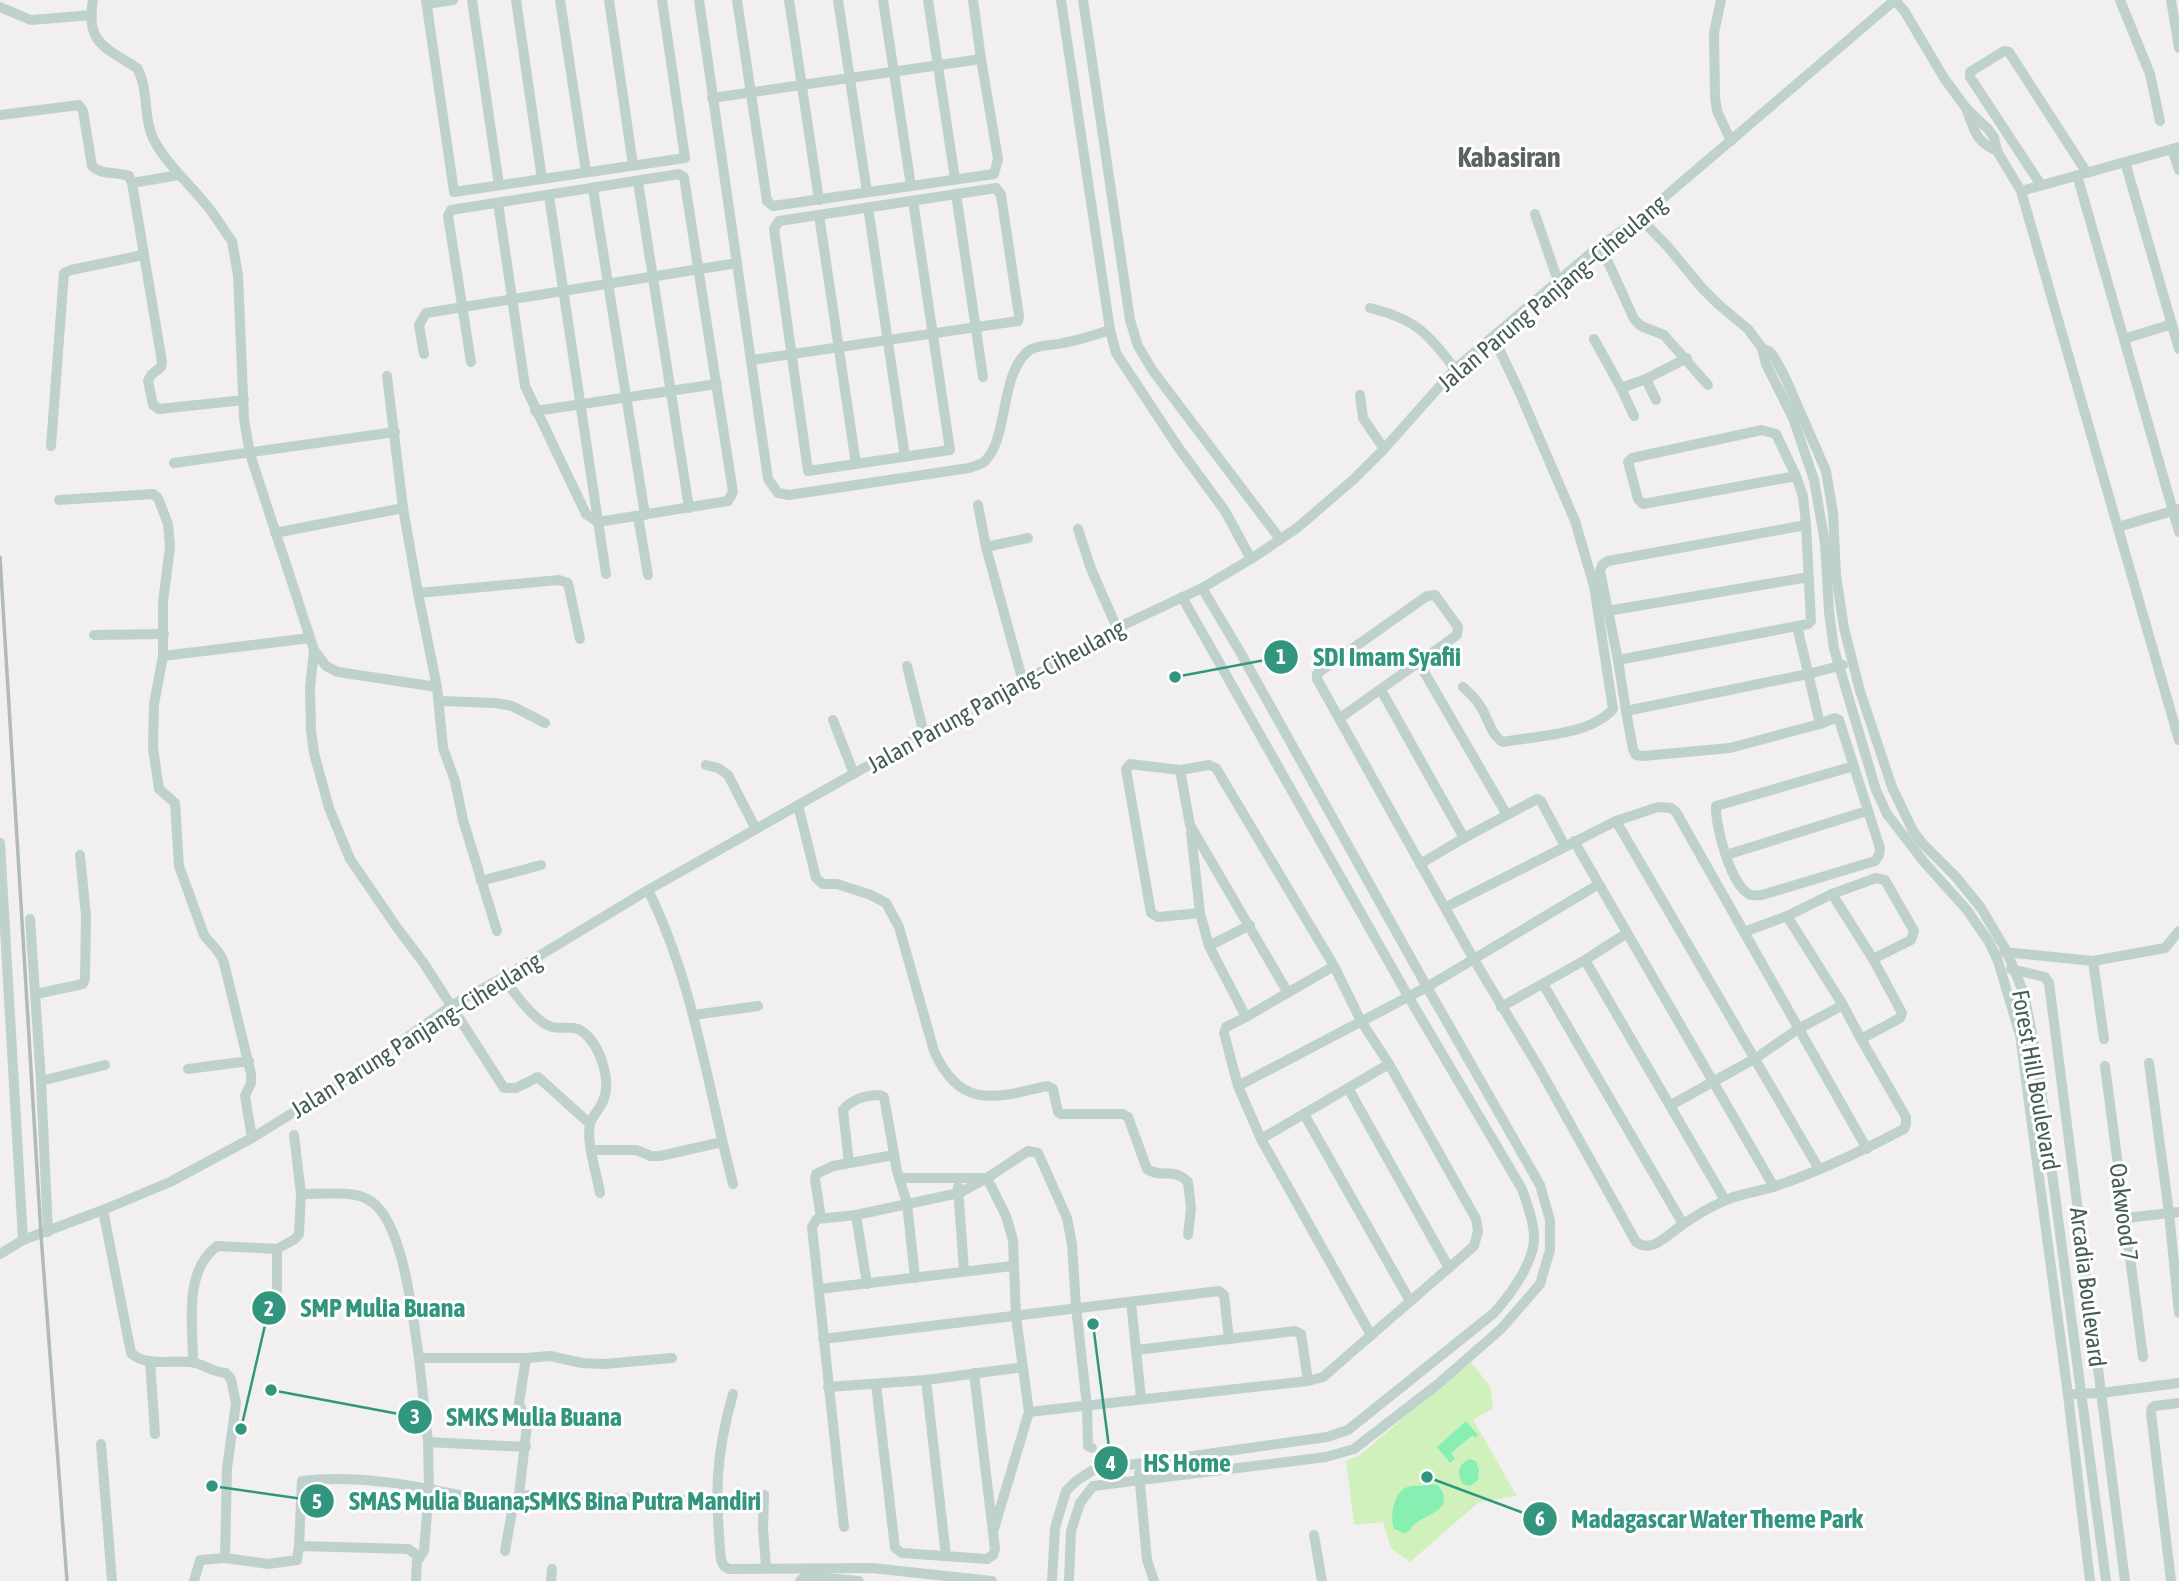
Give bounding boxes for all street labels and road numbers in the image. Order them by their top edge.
street label: Jalan Parung Panjang–Ciheulang [1432,189,1672,397]
street label: Jalan Parung Panjang–Ciheulang [863,614,1130,778]
street label: Jalan Parung Panjang–Ciheulang [286,946,547,1123]
street label: Forest Hill Boulevard [2007,988,2065,1172]
street label: Oakwood 7 [2105,1162,2143,1262]
street label: Arcadia Boulevard [2065,1206,2111,1368]

